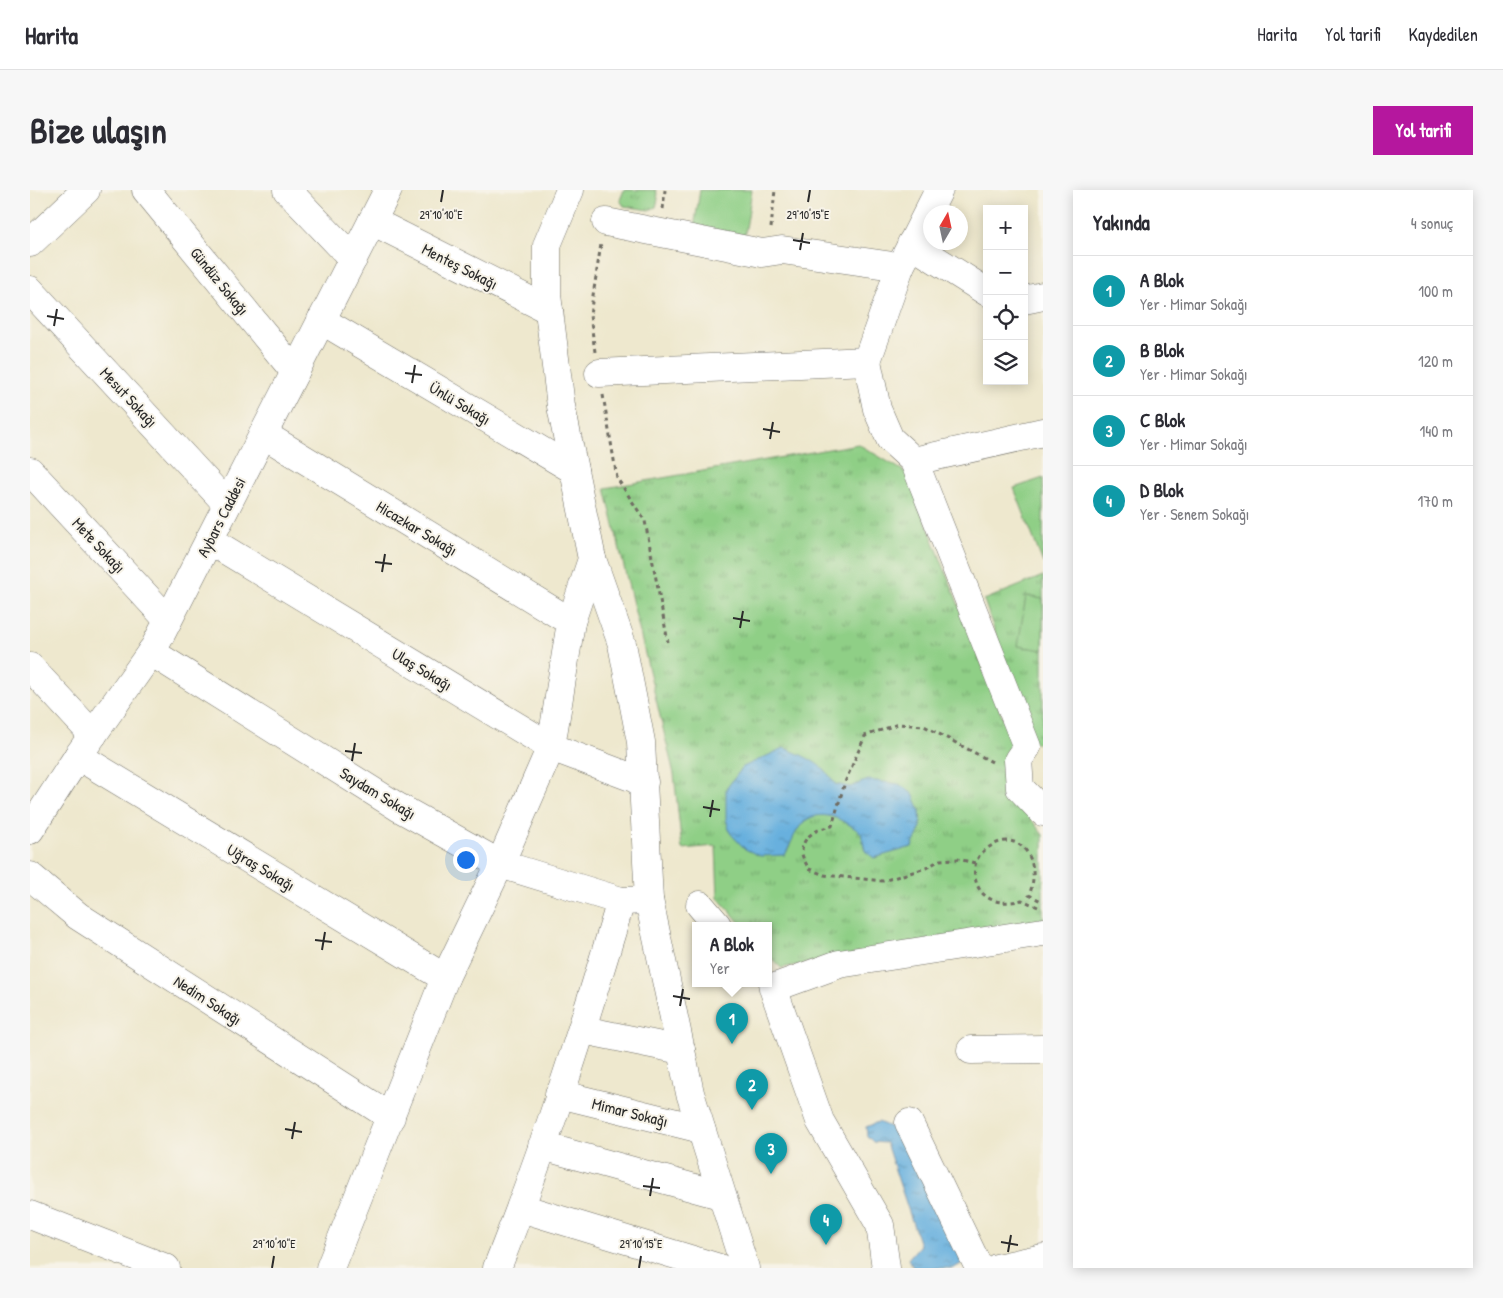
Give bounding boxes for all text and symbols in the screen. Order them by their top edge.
text: Harita [25,19,78,51]
text: Harita [1257,22,1297,47]
text: Yol tarifi [1325,22,1381,47]
text: Kaydedilen [1409,22,1478,47]
button: Yol tarifi [1373,106,1473,155]
text: Bize ulaşın [30,107,167,154]
north arrow [923,205,968,250]
map controls [983,205,1028,385]
button: + [983,205,1028,250]
text: 29°10'10"E [419,206,463,223]
text: 29°10'15"E [787,206,830,223]
text: Yakında [1093,208,1150,237]
text: 4 sonuç [1411,212,1453,234]
street label: Menteş Sokağı [418,238,502,294]
street label: Gündüz Sokağı [186,242,254,320]
button: − [983,250,1028,295]
text: A Blok [1140,267,1184,293]
text: 1 [1106,280,1112,302]
text: 100 m [1418,280,1453,302]
text: Yer · Mimar Sokağı [1140,293,1248,315]
button: locate [983,295,1028,340]
text: B Blok [1140,337,1184,363]
button: layers [983,340,1028,385]
text: 2 [1105,350,1113,372]
text: 120 m [1418,350,1453,372]
street label: Mesut Sokağı [95,362,163,432]
text: Yer · Mimar Sokağı [1140,363,1248,385]
street label: Ünlü Sokağı [425,376,495,430]
text: C Blok [1140,407,1185,433]
text: 3 [1105,420,1113,442]
text: 140 m [1419,420,1453,442]
text: Yer · Mimar Sokağı [1140,433,1248,455]
street label: Aybars Caddesi [191,473,251,561]
text: D Blok [1140,477,1184,503]
text: 4 [1106,490,1112,512]
text: 170 m [1418,490,1453,512]
street label: Hicazkar Sokağı [373,495,461,561]
text: Yer · Senem Sokağı [1140,503,1249,525]
street label: Mete Sokağı [67,512,131,578]
street label: Ulaş Sokağı [388,642,456,696]
street label: Saydam Sokağı [336,762,420,824]
street label: Uğraş Sokağı [223,838,299,896]
your location [453,847,479,873]
popup [692,922,772,987]
text: A Blok [710,931,754,957]
text: Yer [710,957,730,979]
street label: Nedim Sokağı [170,970,246,1030]
pin: 1 [716,1003,748,1044]
pin: 2 [736,1069,768,1110]
street label: Mimar Sokağı [590,1092,670,1132]
pin: 3 [755,1133,787,1174]
pin: 4 [810,1204,842,1245]
text: 29°10'10"E [252,1235,296,1252]
text: 29°10'15"E [620,1235,663,1252]

